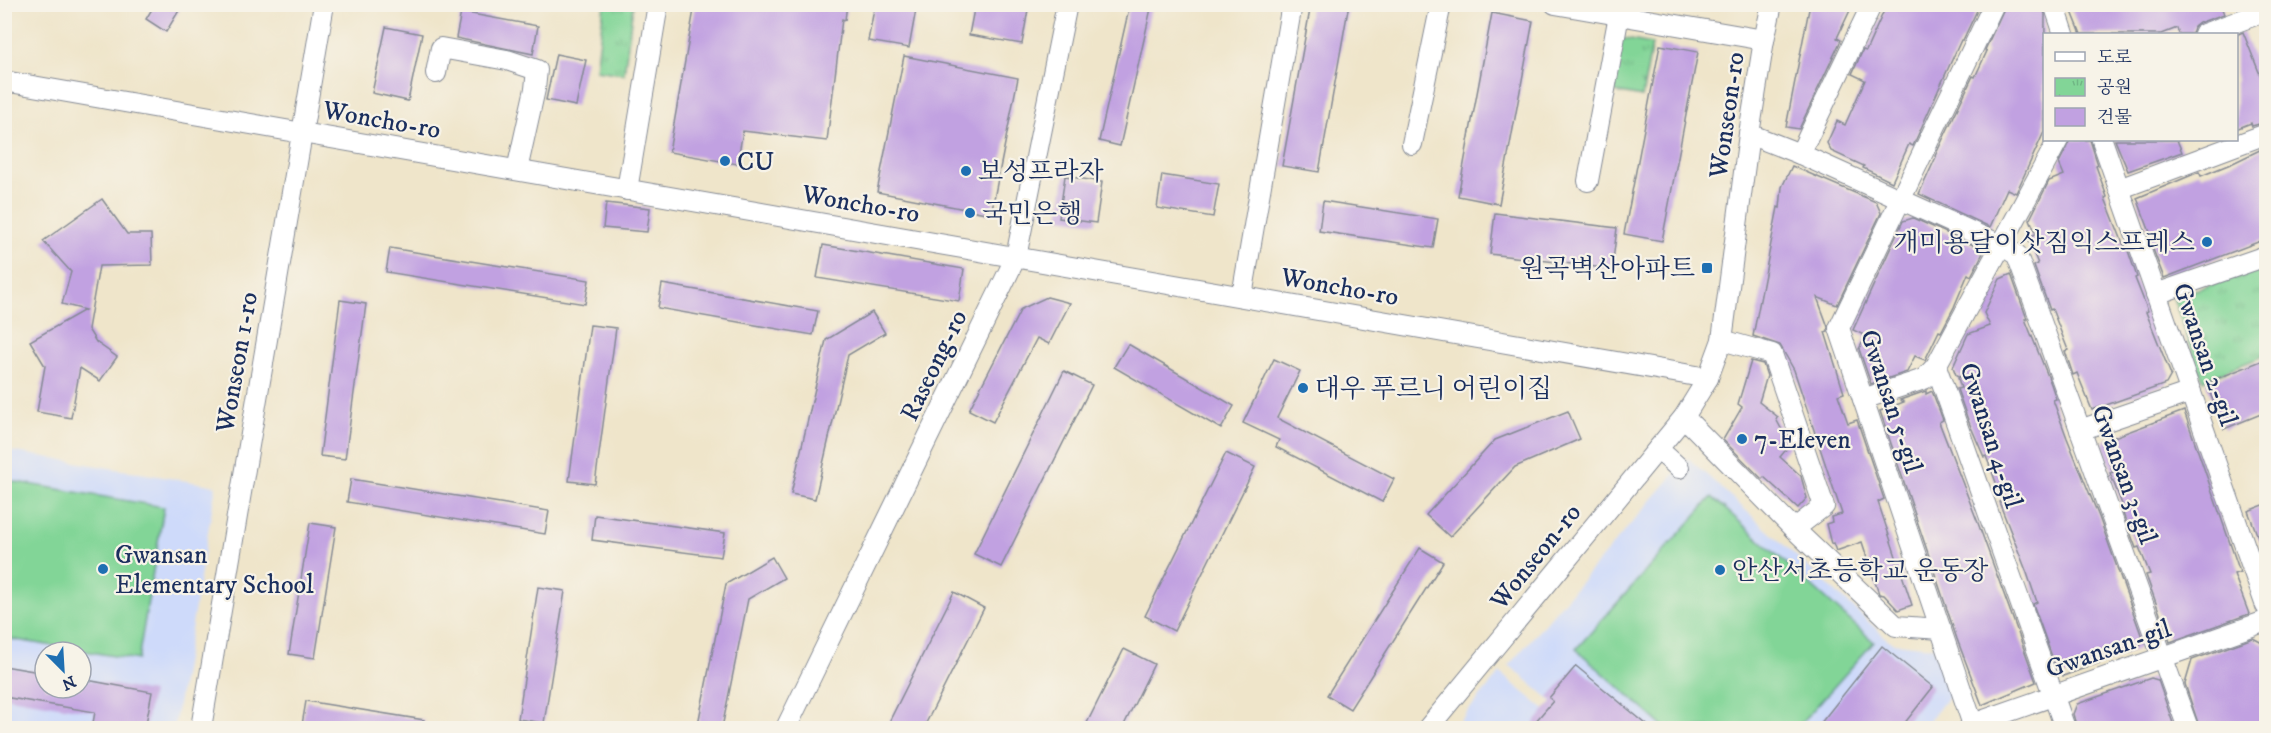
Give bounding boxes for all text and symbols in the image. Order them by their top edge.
legend [2043,33,2238,141]
text: 도로 [2097,47,2132,69]
street label: Wonseon-ro [1702,50,1753,182]
text: 공원 [2097,77,2132,99]
street label: Woncho-ro [319,94,443,147]
text: 건물 [2097,107,2132,129]
place label: CU [737,146,774,179]
marker: CU [718,154,732,168]
place label: 보성프라자 [978,156,1104,189]
marker: 보성프라자 [959,164,973,178]
street label: Woncho-ro [798,178,922,231]
place label: 국민은행 [982,198,1082,231]
marker: 국민은행 [963,206,977,220]
place label: 개미용달이삿짐익스프레스 [1894,227,2195,260]
marker: 개미용달이삿짐익스프레스 [2200,235,2214,249]
place label: 원곡벽산아파트 [1519,253,1695,286]
street label: Woncho-ro [1277,261,1401,314]
marker: 원곡벽산아파트 [1700,261,1714,275]
street label: Gwansan 2-gil [2165,279,2244,430]
street label: Wonseon 1-ro [209,289,266,436]
street label: Raseong-ro [893,305,975,427]
street label: Gwansan 5-gil [1852,326,1929,478]
street label: Gwansan 4-gil [1952,359,2030,513]
place label: 대우 푸르니 어린이집 [1315,373,1552,406]
marker: 대우 푸르니 어린이집 [1296,381,1310,395]
street label: Gwansan 3-gil [2083,400,2164,549]
place label: 7-Eleven [1754,424,1851,457]
marker: 7-Eleven [1735,432,1749,446]
street label: Wonseon-ro [1483,497,1589,618]
place label: Gwansan Elementary School [115,539,314,602]
place label: 안산서초등학교 운동장 [1732,555,1989,588]
marker: Gwansan Elementary School [96,562,110,576]
marker: 안산서초등학교 운동장 [1713,563,1727,577]
street label: Gwansan-gil [2041,613,2176,686]
north arrow [33,640,93,700]
text: N [59,671,79,695]

